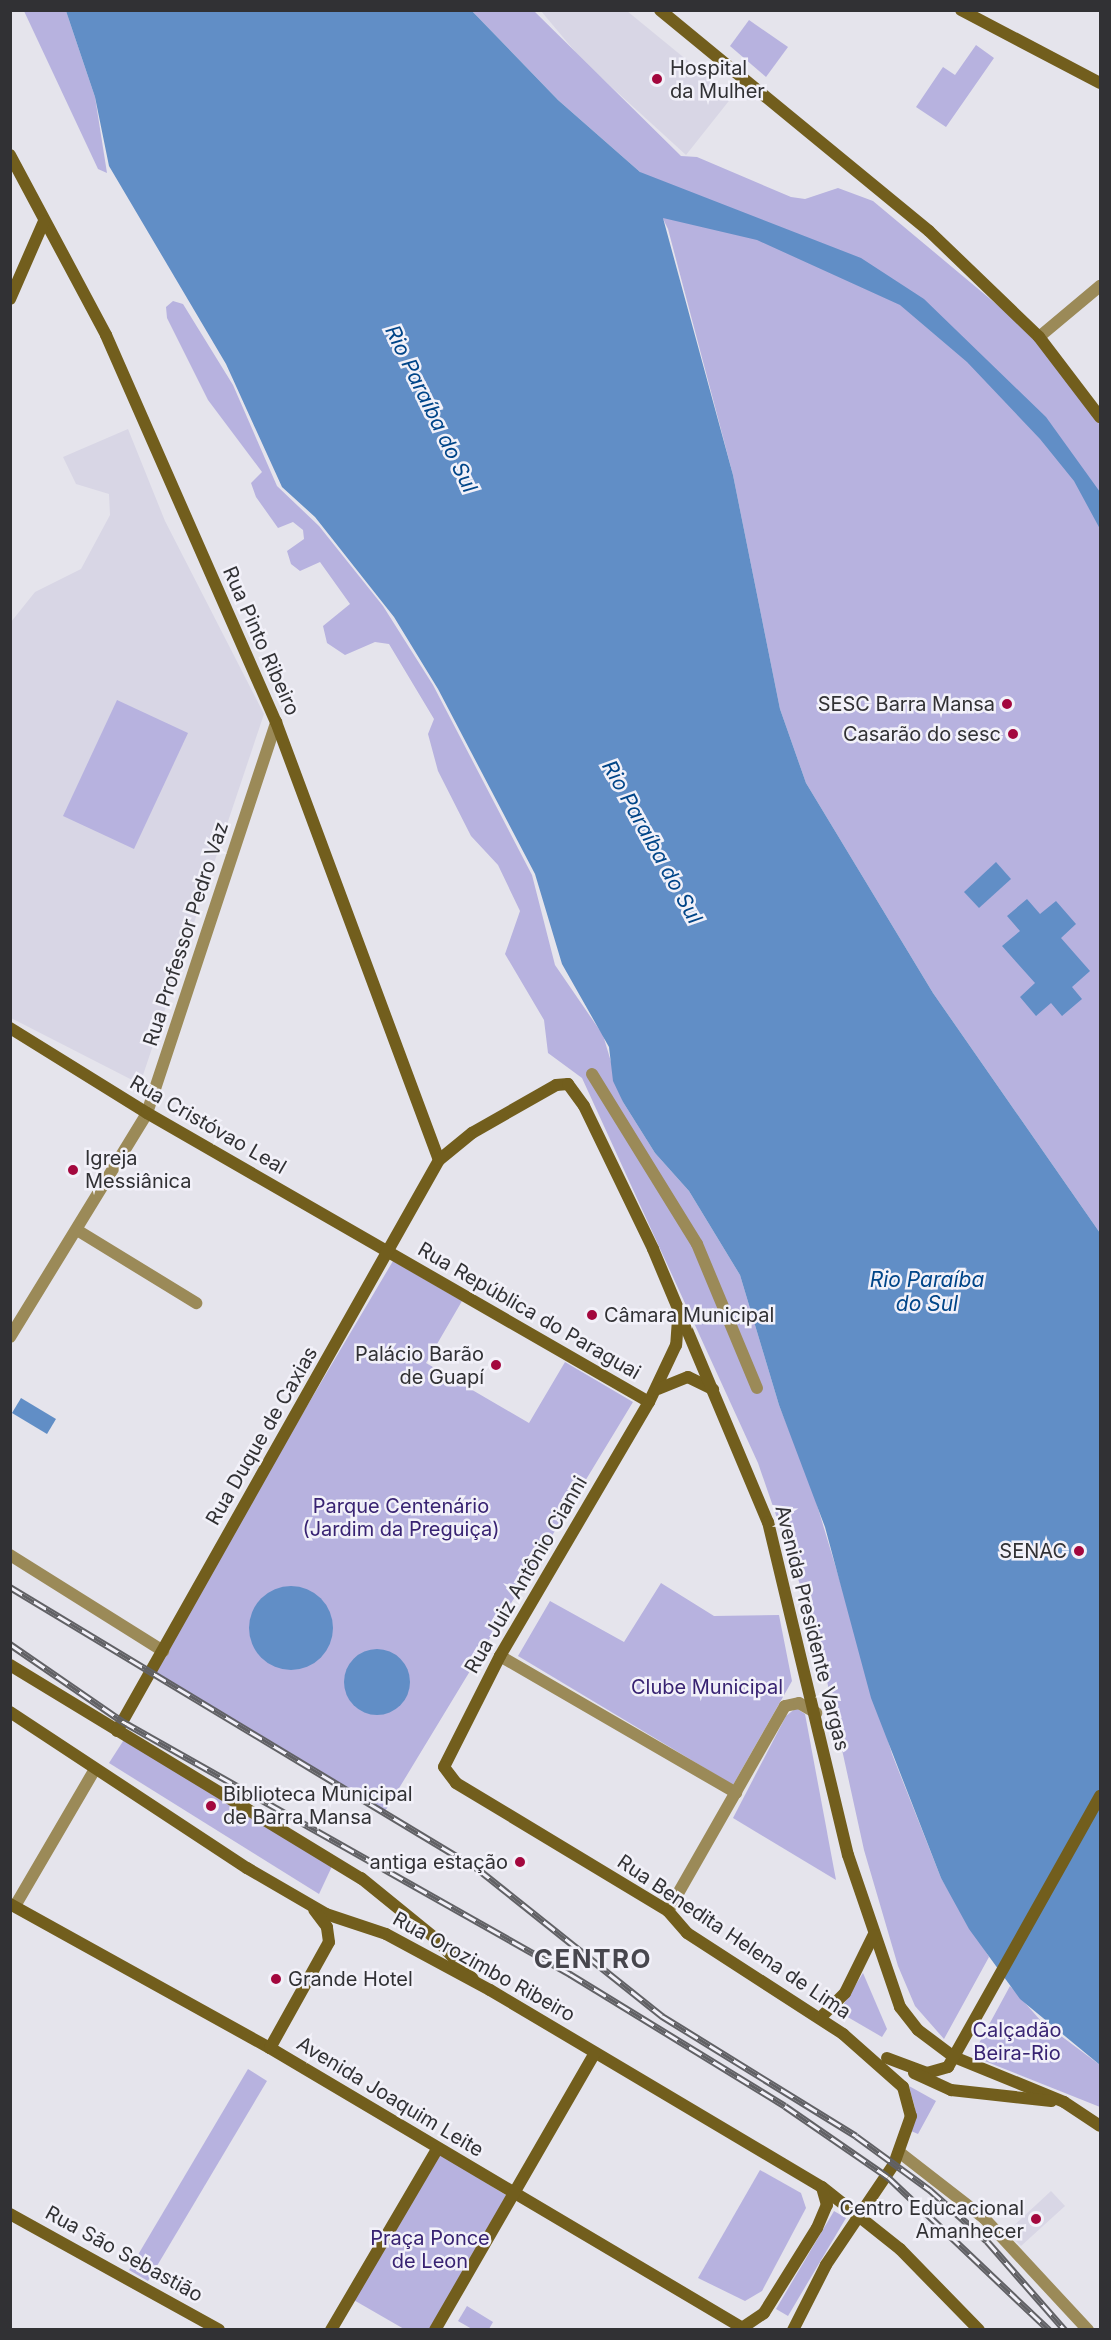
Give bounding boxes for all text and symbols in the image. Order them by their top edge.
place label: Hospital da Mulher [670,56,765,103]
marker: Hospital da Mulher [648,70,666,88]
water label: Rio Paraíba do Sul [380,321,482,497]
street label: Rua Pinto Ribeiro [217,563,305,719]
place label: SESC Barra Mansa [818,692,995,716]
marker: SESC Barra Mansa [1000,697,1014,711]
place label: Casarão do sesc [843,722,1001,746]
marker: Casarão do sesc [1006,727,1020,741]
water label: Rio Paraíba do Sul [597,756,707,928]
street label: Rua Professor Pedro Vaz [138,819,234,1049]
street label: Rua Cristóvao Leal [126,1070,290,1180]
place label: Igreja Messiânica [85,1146,191,1193]
marker: Igreja Messiânica [66,1163,80,1177]
street label: Rua República do Paraguai [413,1237,645,1385]
water label: Rio Paraíba do Sul [870,1267,984,1317]
place label: Câmara Municipal [604,1303,774,1327]
marker: Câmara Municipal [585,1308,599,1322]
street label: Rua Duque de Caxias [201,1342,323,1530]
place label: Palácio Barão de Guapí [355,1342,484,1389]
marker: Palácio Barão de Guapí [489,1358,503,1372]
street label: Rua Juiz Antônio Cianni [460,1472,592,1678]
park label: Parque Centenário (Jardim da Preguiça) [302,1495,500,1542]
street label: Avenida Presidente Vargas [770,1503,854,1753]
place label: SENAC [999,1539,1067,1563]
marker: SENAC [1072,1544,1086,1558]
park label: Clube Municipal [631,1675,783,1699]
place label: Biblioteca Municipal de Barra Mansa [223,1782,413,1829]
marker: Biblioteca Municipal de Barra Mansa [204,1799,218,1813]
place label: antiga estação [370,1850,508,1874]
street label: Rua Benedita Helena de Lima [613,1850,855,2024]
marker: antiga estação [513,1855,527,1869]
street label: Rua Orozimbo Ribeiro [389,1907,579,2027]
district label: CENTRO [534,1943,652,1975]
place label: Grande Hotel [288,1967,413,1991]
marker: Grande Hotel [269,1972,283,1986]
park label: Calçadão Beira-Rio [972,2018,1062,2065]
street label: Avenida Joaquim Leite [292,2032,488,2162]
place label: Centro Educacional Amanhecer [839,2196,1024,2243]
street label: Rua São Sebastião [41,2201,207,2307]
marker: Centro Educacional Amanhecer [1029,2212,1043,2226]
park label: Praça Ponce de Leon [370,2227,490,2274]

